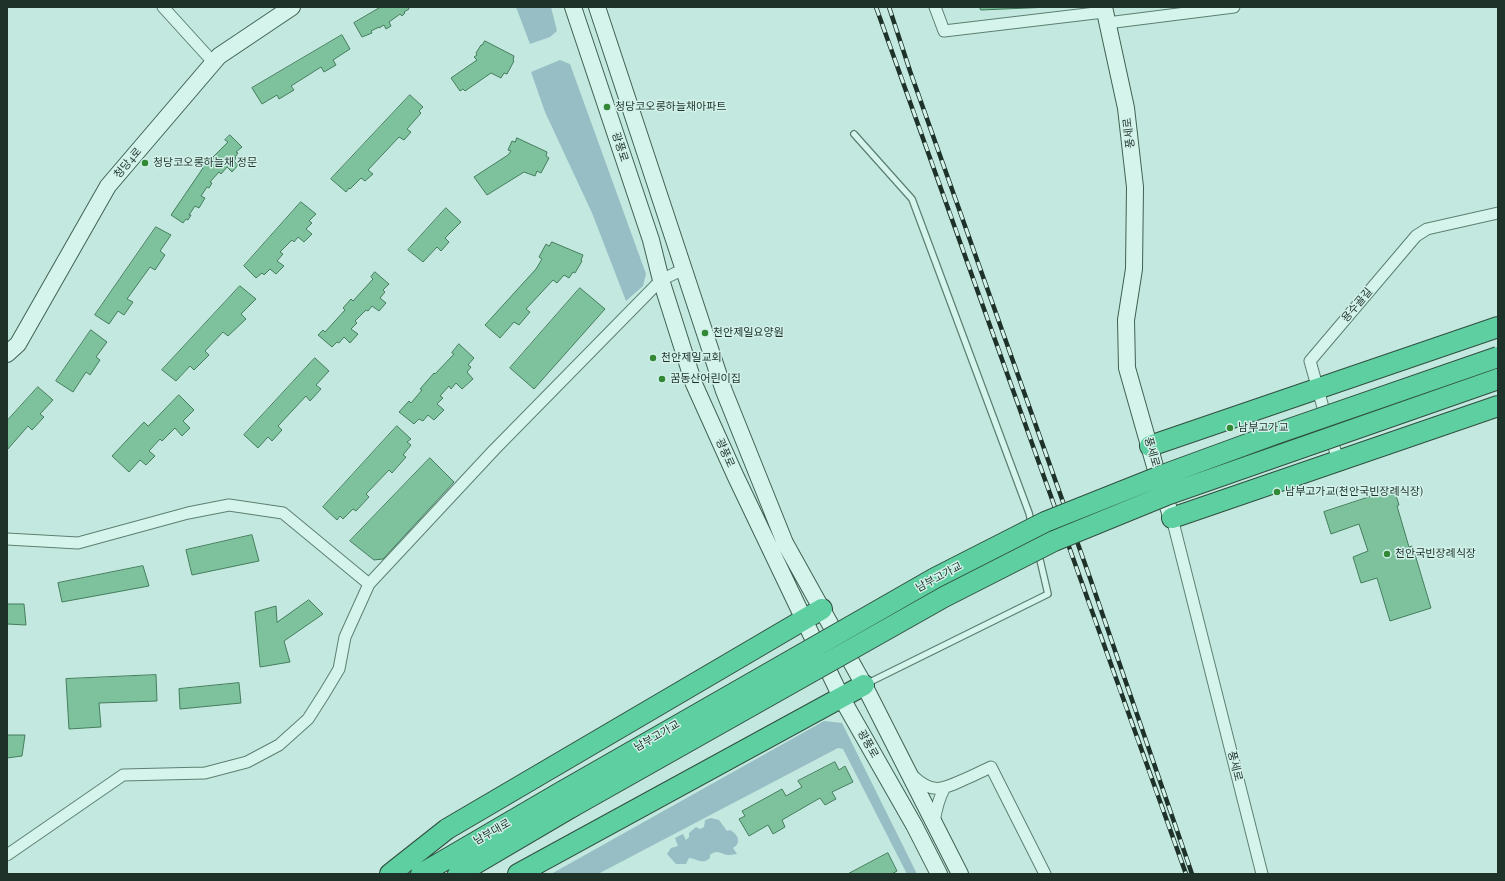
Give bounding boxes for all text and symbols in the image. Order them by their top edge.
place label: 청당코오롱하늘채아파트 [615,100,726,114]
marker: 청당코오롱하늘채아파트 [602,102,612,112]
street label: 풍세로 [1121,117,1137,149]
street label: 광풍로 [609,131,631,163]
street label: 청당4로 [111,145,145,181]
place label: 청당코오롱하늘채 정문 [153,156,257,170]
marker: 청당코오롱하늘채 정문 [140,158,150,168]
street label: 용수골길 [1339,285,1375,325]
place label: 천안제일요양원 [713,326,784,340]
marker: 천안제일요양원 [700,328,710,338]
place label: 천안제일교회 [661,351,722,365]
marker: 천안제일교회 [648,353,658,363]
place label: 꿈동산어린이집 [670,372,741,386]
marker: 꿈동산어린이집 [657,374,667,384]
place label: 남부고가교 [1238,421,1289,435]
marker: 남부고가교 [1225,423,1235,433]
street label: 광풍로 [713,436,737,470]
street label: 풍세로 [1141,436,1163,468]
place label: 남부고가교(천안국빈장례식장) [1285,485,1423,499]
marker: 남부고가교(천안국빈장례식장) [1272,487,1282,497]
place label: 천안국빈장례식장 [1395,547,1476,561]
marker: 천안국빈장례식장 [1382,549,1392,559]
street label: 남부고가교 [914,559,964,595]
street label: 남부고가교 [632,718,682,754]
street label: 광풍로 [855,728,881,760]
street label: 풍세로 [1225,750,1245,782]
street label: 남부대로 [471,816,513,848]

